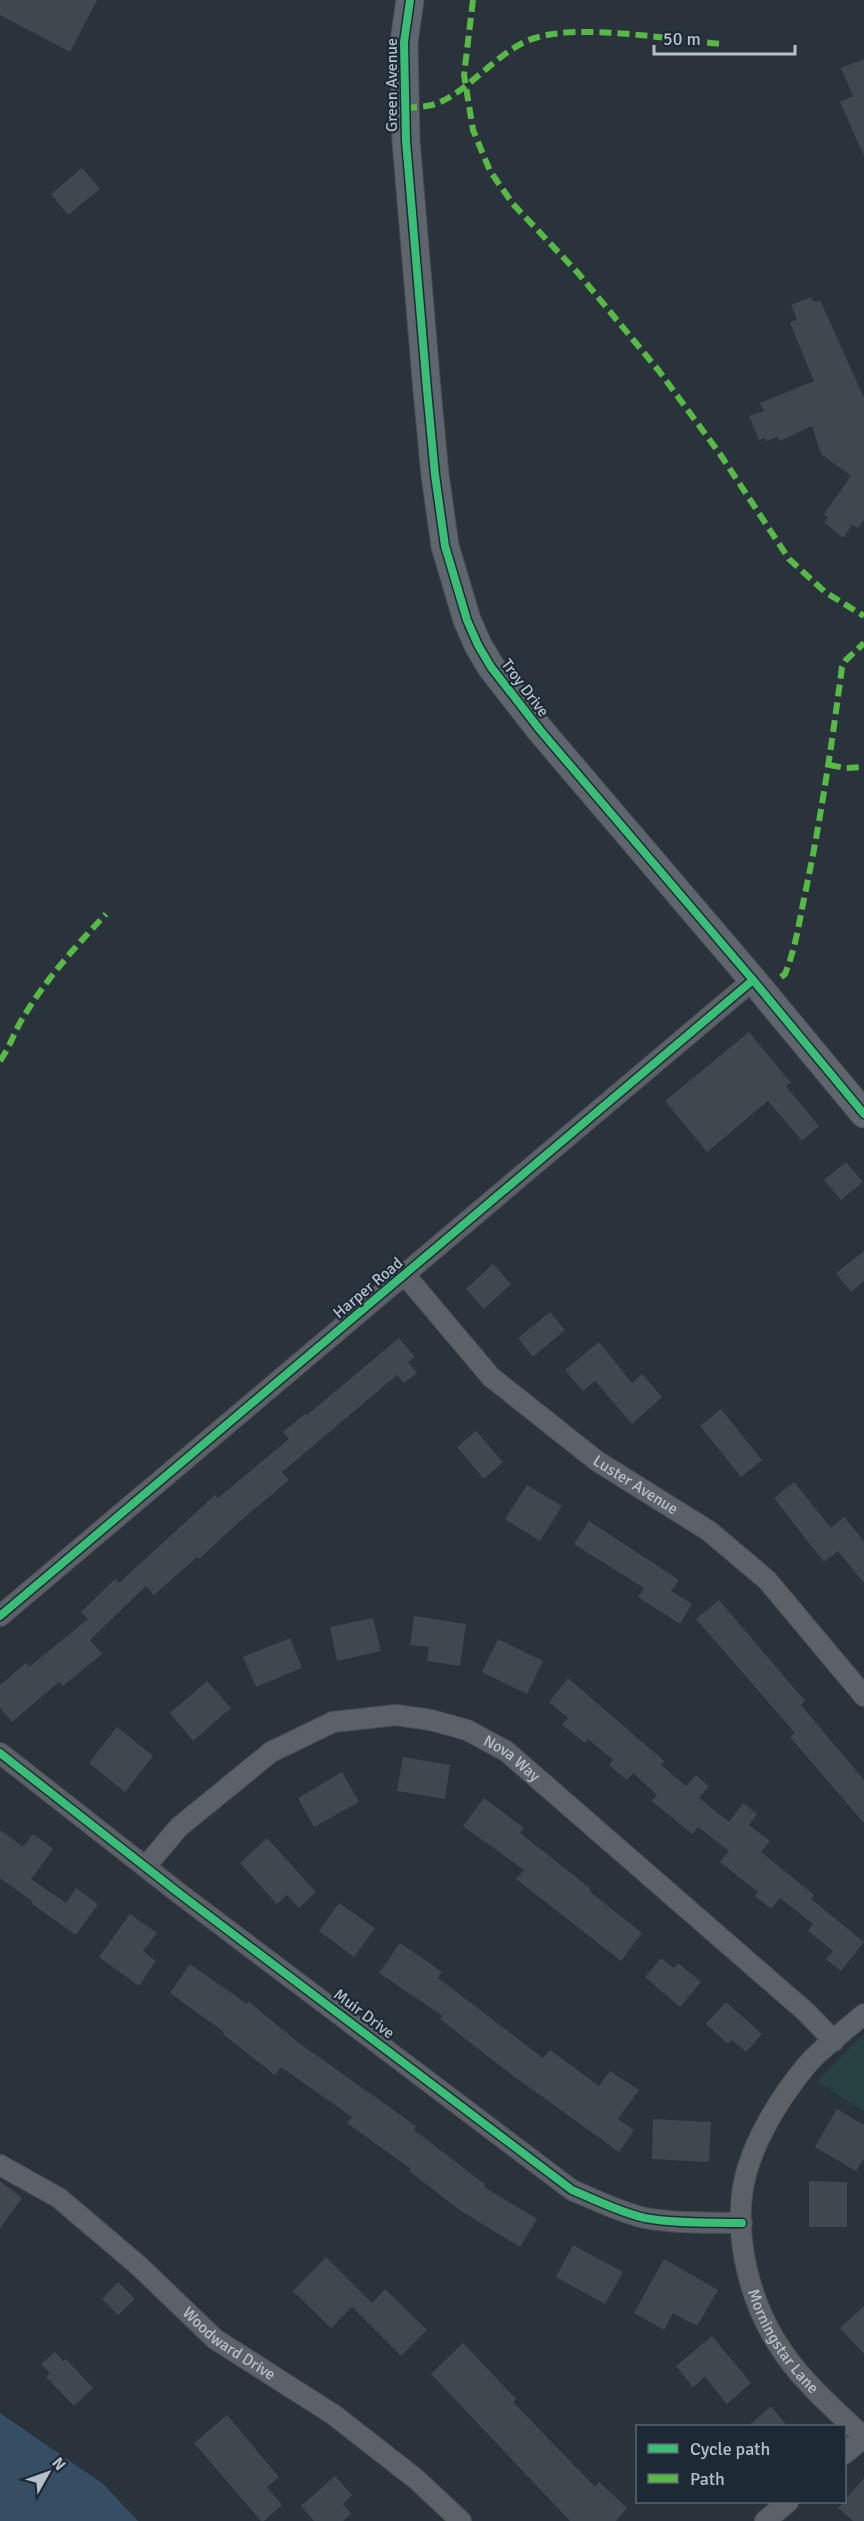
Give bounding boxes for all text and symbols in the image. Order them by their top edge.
scale bar [654,18,795,56]
text: 50 m [663,28,701,50]
street label: Green Avenue [382,38,402,132]
street label: Troy Drive [497,655,553,721]
street label: Harper Road [329,1253,407,1323]
street label: Luster Avenue [589,1451,682,1519]
street label: Nova Way [480,1731,545,1787]
street label: Muir Drive [330,1985,398,2043]
street label: Morningstar Lane [743,2286,823,2398]
street label: Woodward Drive [178,2303,279,2385]
legend [636,2425,846,2503]
text: Cycle path [690,2438,770,2460]
north arrow [18,2443,78,2503]
text: N [47,2453,70,2475]
text: Path [690,2468,725,2490]

